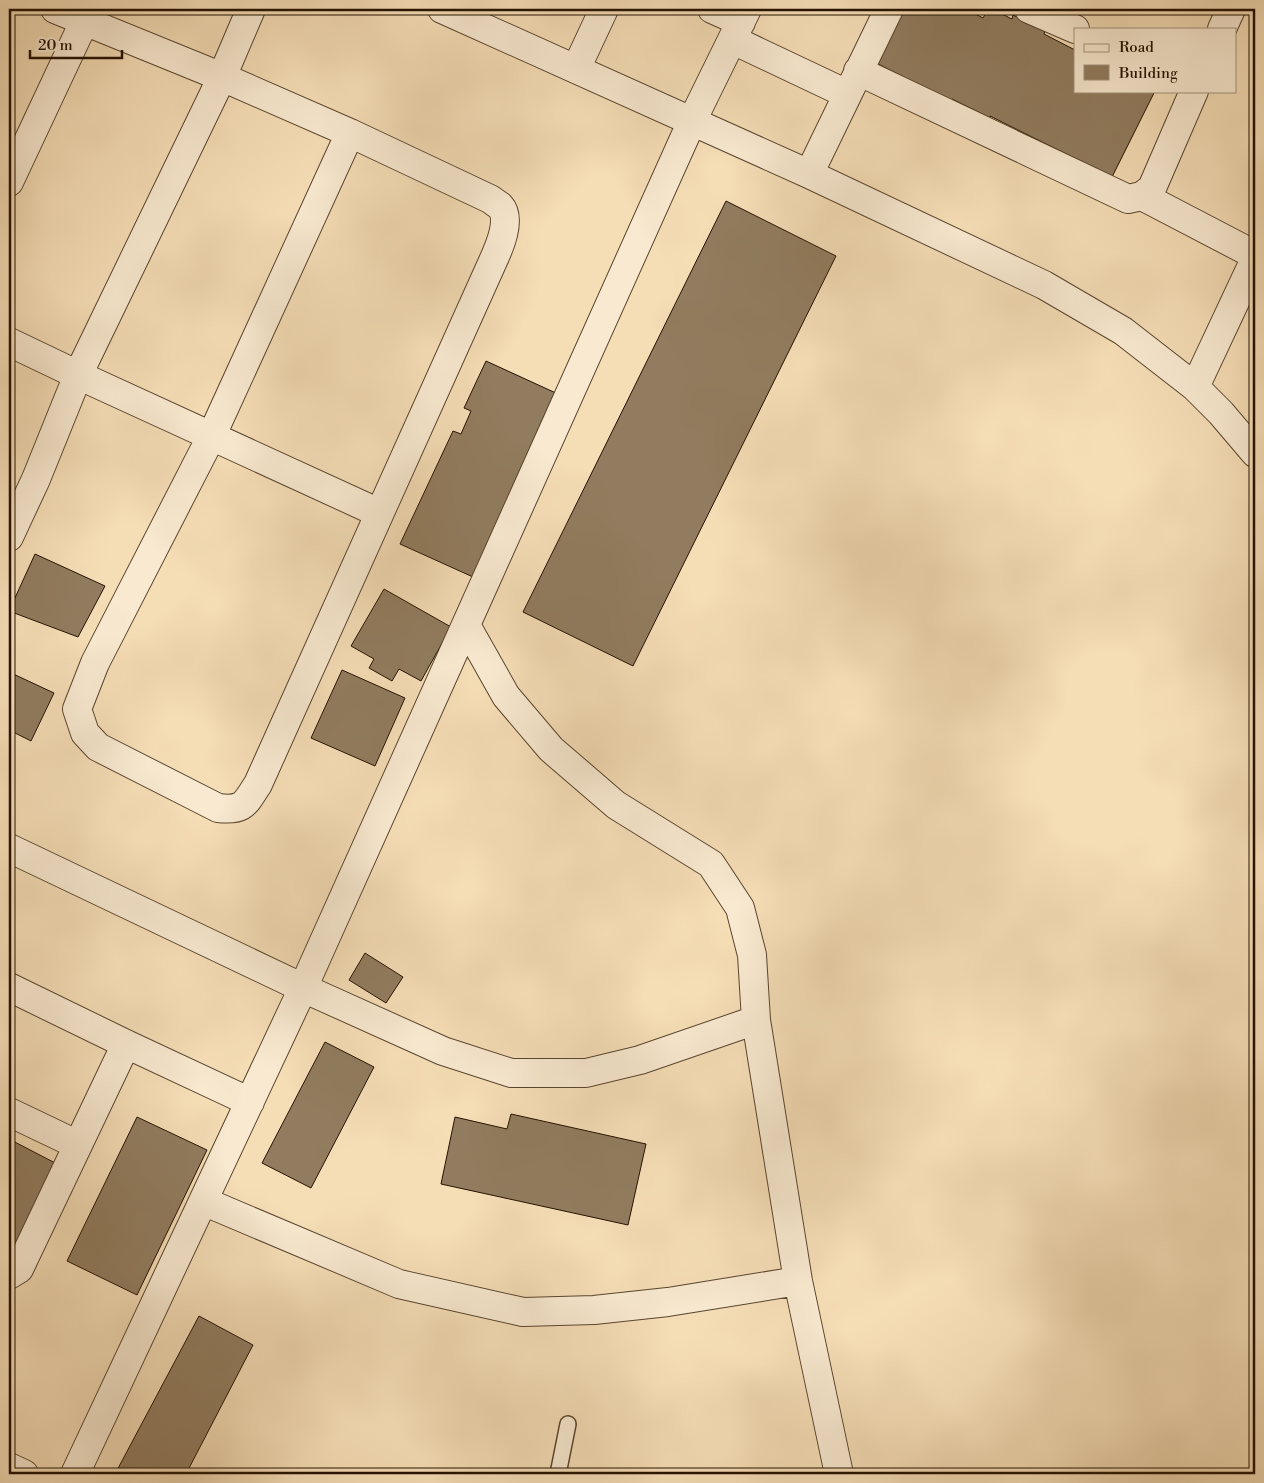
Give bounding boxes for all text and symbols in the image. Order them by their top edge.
scale bar [30,28,122,60]
legend [1074,28,1236,92]
text: 20 m [38,36,73,55]
text: Road [1119,38,1154,57]
text: Building [1118,64,1178,83]

